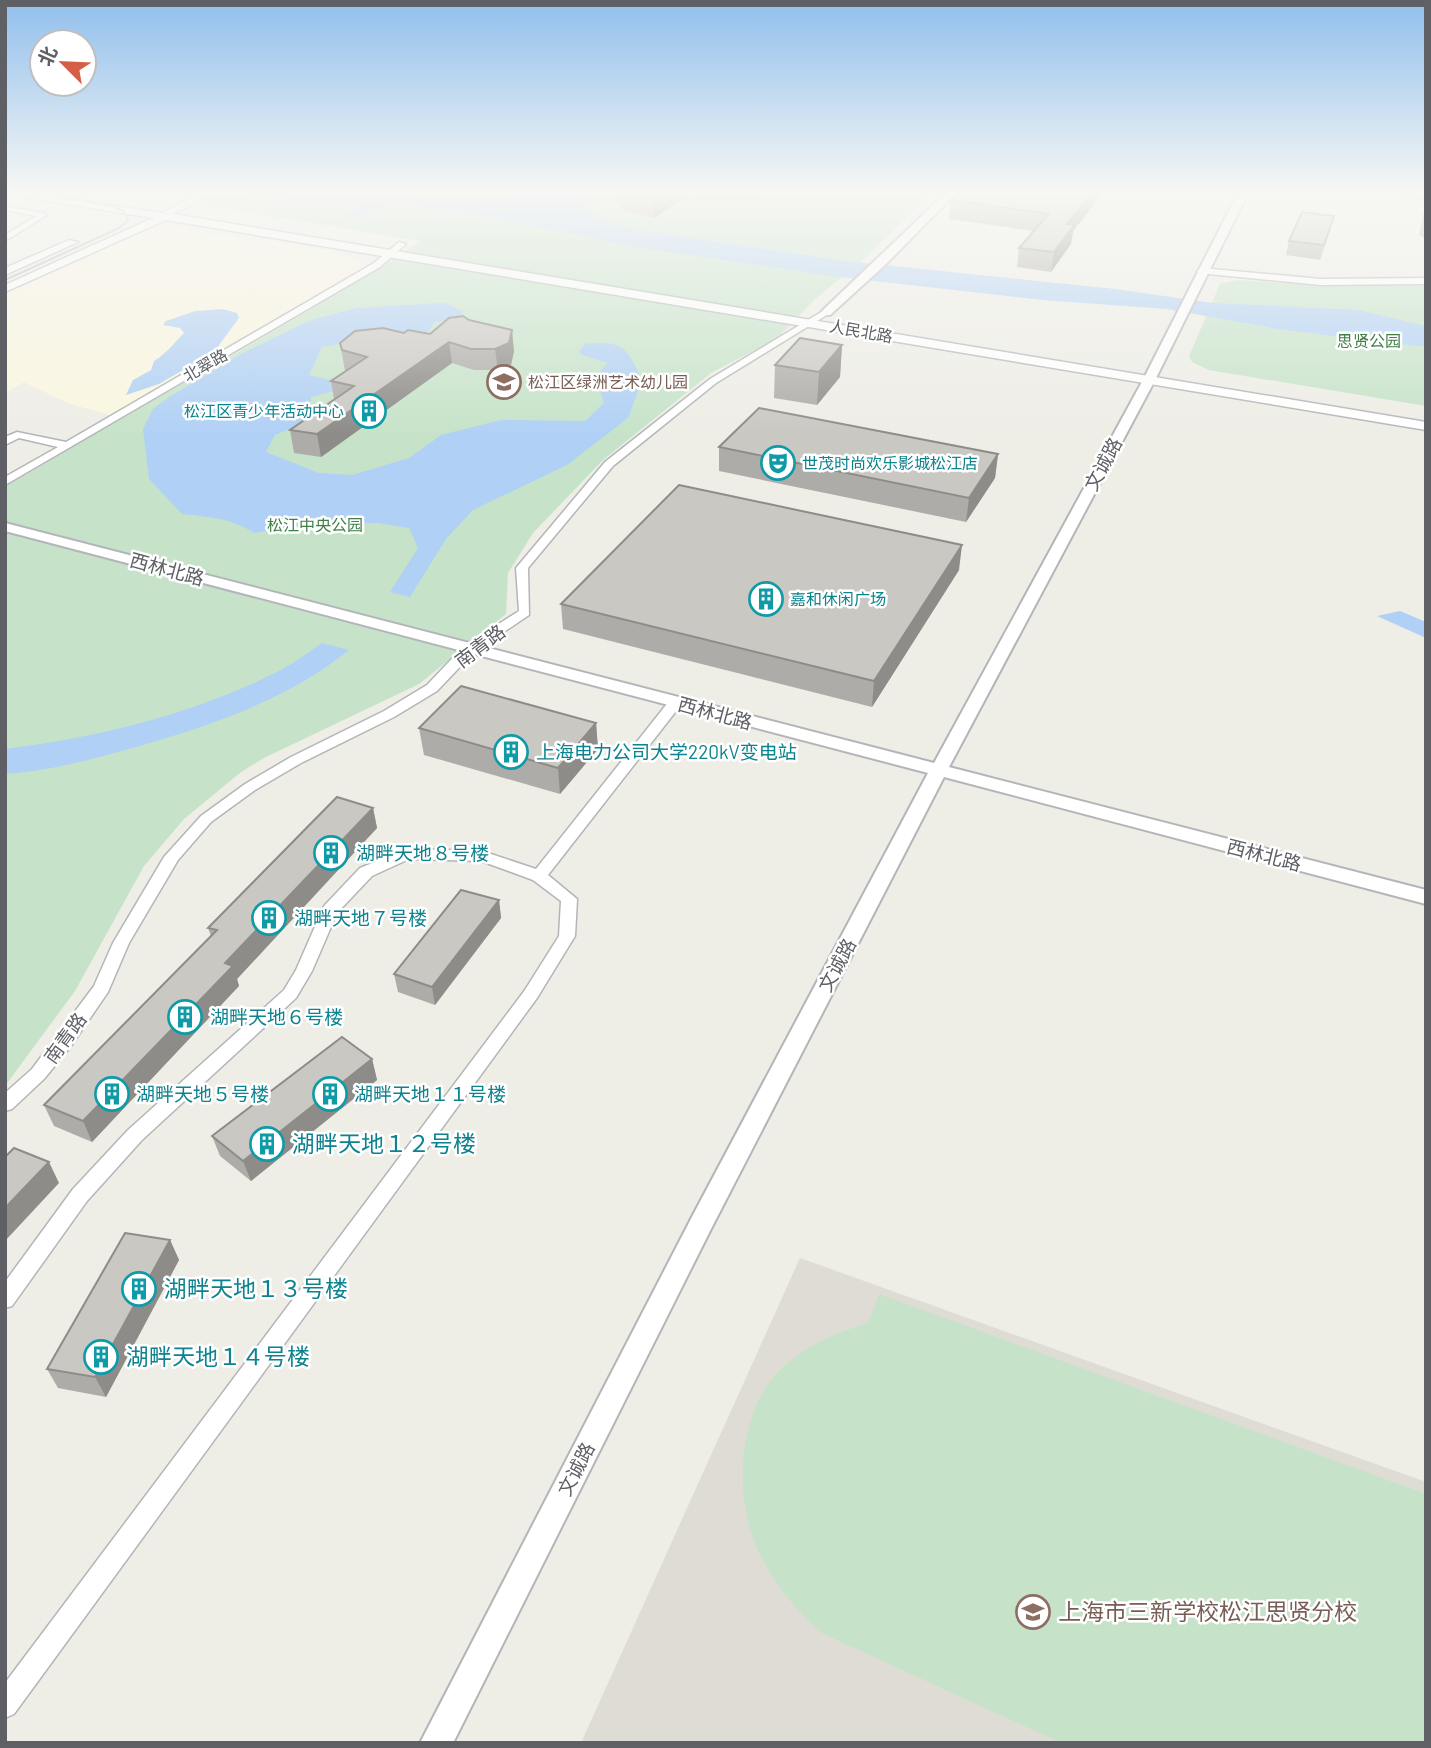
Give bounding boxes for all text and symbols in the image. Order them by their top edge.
north arrow [28,28,98,98]
text: 北 [33,43,61,69]
street label: 人民北路 [828,316,894,345]
park label: 思贤公园 [1337,331,1401,350]
street label: 北翠路 [179,344,230,385]
school or university icon: 松江区绿洲艺术幼儿园 [485,363,523,401]
place label: 松江区绿洲艺术幼儿园 [528,372,688,391]
building icon: 松江区青少年活动中心 [350,392,388,430]
place label: 松江区青少年活动中心 [184,401,344,420]
street label: 文诚路 [1079,433,1126,494]
theatre icon: 世茂时尚欢乐影城松江店 [759,444,797,482]
place label: 世茂时尚欢乐影城松江店 [802,453,978,472]
park label: 松江中央公园 [267,515,363,534]
street label: 西林北路 [127,548,207,589]
building icon: 嘉和休闲广场 [747,580,785,618]
place label: 嘉和休闲广场 [790,589,886,608]
street label: 南青路 [450,619,509,672]
street label: 西林北路 [675,692,755,733]
building icon: 上海电力公司大学220kV变电站 [492,733,530,771]
place label: 上海电力公司大学220kV变电站 [536,740,797,763]
building icon: 湖畔天地８号楼 [312,834,350,872]
street label: 西林北路 [1224,834,1304,875]
place label: 湖畔天地８号楼 [356,841,489,864]
building icon: 湖畔天地７号楼 [250,899,288,937]
place label: 湖畔天地７号楼 [294,906,427,929]
street label: 文诚路 [813,934,860,995]
building icon: 湖畔天地６号楼 [166,998,204,1036]
place label: 湖畔天地６号楼 [210,1005,343,1028]
street label: 南青路 [39,1008,91,1068]
building icon: 湖畔天地５号楼 [93,1075,131,1113]
building icon: 湖畔天地１１号楼 [311,1075,349,1113]
place label: 湖畔天地５号楼 [136,1082,269,1105]
place label: 湖畔天地１１号楼 [354,1082,506,1105]
building icon: 湖畔天地１２号楼 [248,1125,286,1163]
place label: 湖畔天地１２号楼 [292,1129,476,1157]
building icon: 湖畔天地１３号楼 [120,1270,158,1308]
place label: 湖畔天地１３号楼 [164,1274,348,1302]
building icon: 湖畔天地１４号楼 [82,1338,120,1376]
place label: 湖畔天地１４号楼 [126,1342,310,1370]
street label: 文诚路 [552,1438,599,1499]
school or university icon: 上海市三新学校松江思贤分校 [1014,1593,1052,1631]
place label: 上海市三新学校松江思贤分校 [1058,1597,1357,1625]

